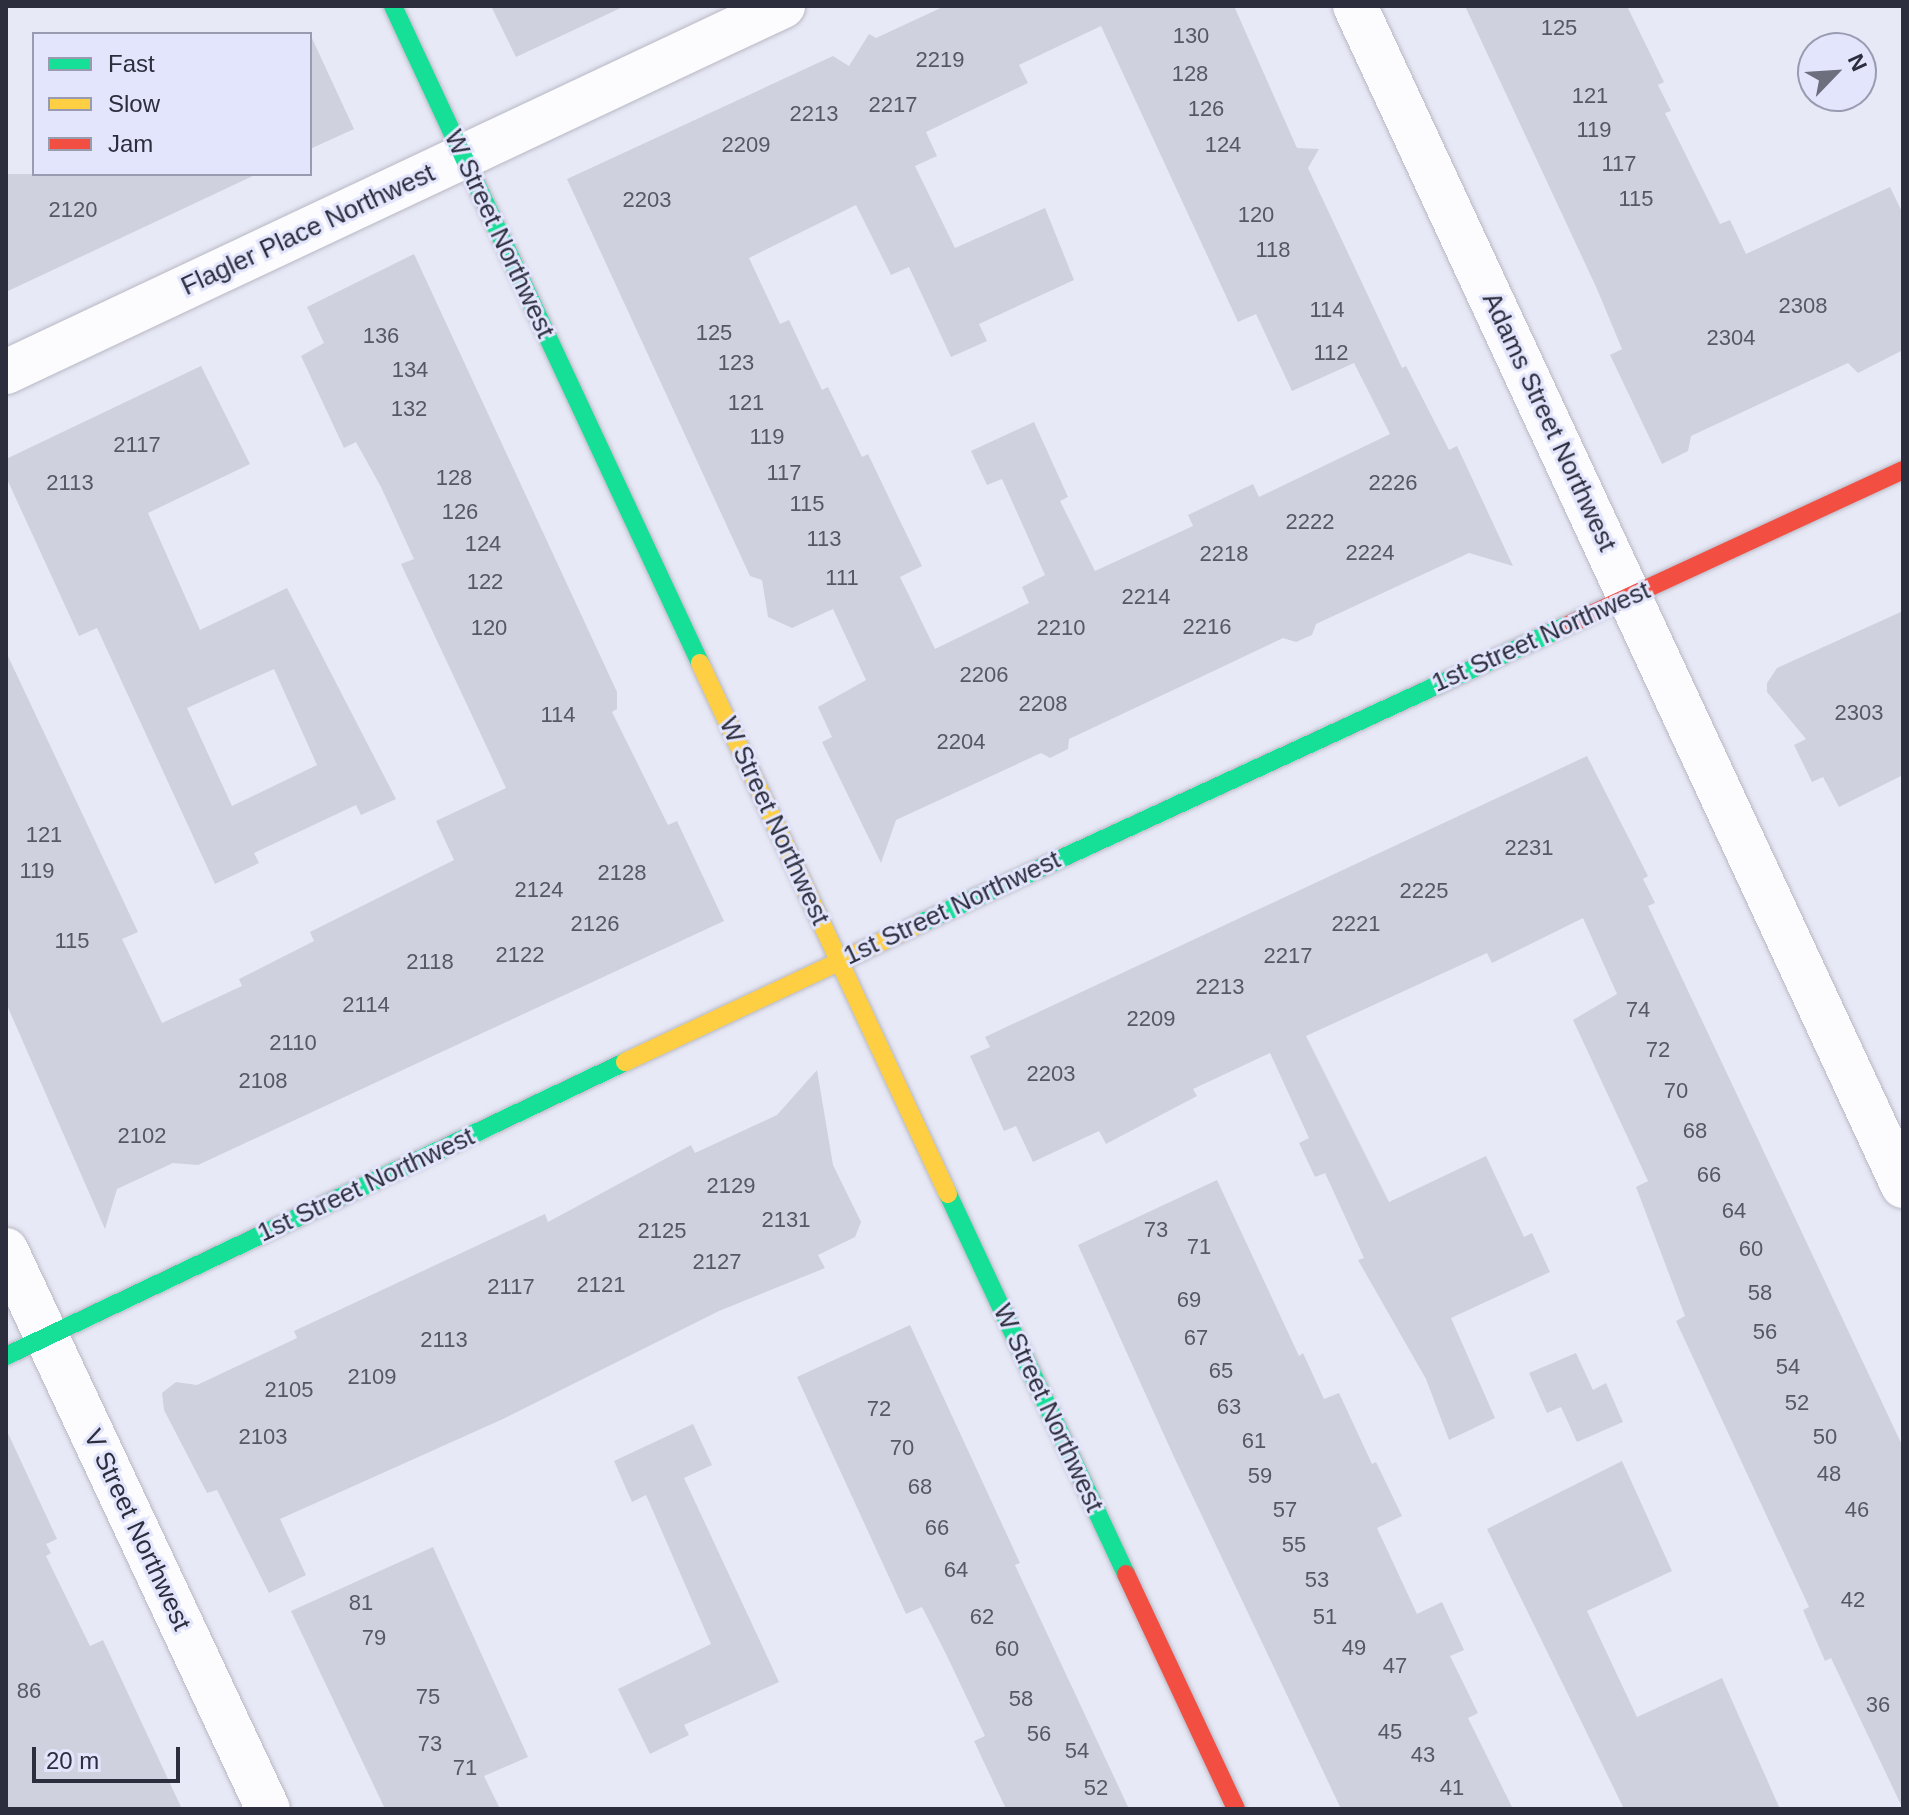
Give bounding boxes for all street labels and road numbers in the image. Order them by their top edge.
street label: W Street Northwest [437,125,561,343]
street label: Flagler Place Northwest [176,158,440,302]
street label: Adams Street Northwest [1475,288,1623,556]
street label: 1st Street Northwest [1427,575,1655,699]
street label: W Street Northwest [712,712,836,930]
street label: 1st Street Northwest [839,844,1065,972]
street label: 1st Street Northwest [253,1121,479,1249]
street label: W Street Northwest [986,1299,1110,1517]
street label: V Street Northwest [77,1425,197,1635]

